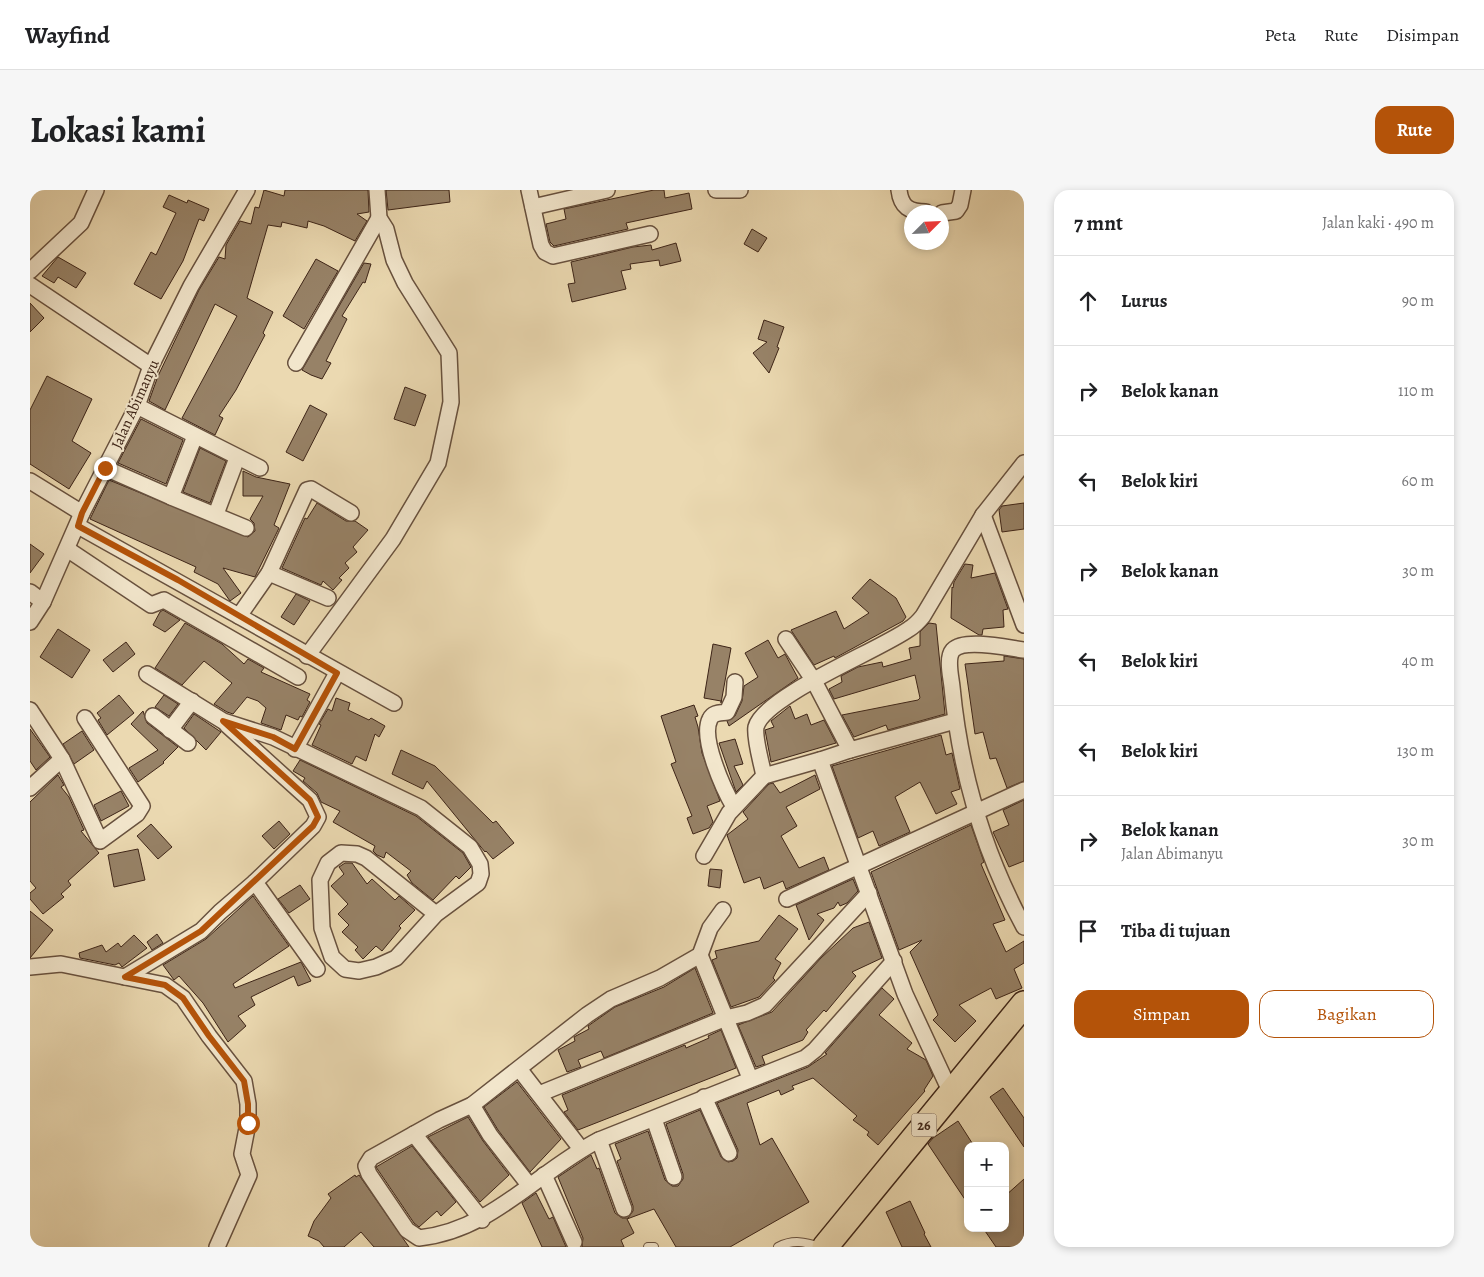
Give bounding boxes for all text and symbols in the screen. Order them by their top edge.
text: Wayfind [25,19,110,51]
text: Peta [1265,23,1296,47]
text: Rute [1324,23,1358,47]
text: Disimpan [1386,23,1459,47]
text: Lokasi kami [30,106,206,154]
button: Rute [1375,106,1454,154]
north arrow [904,205,949,250]
text: 7 mnt [1074,209,1123,237]
text: Jalan kaki · 490 m [1322,212,1434,234]
icon: ahead [1074,287,1102,315]
text: Lurus [1121,288,1167,314]
text: 90 m [1402,290,1434,312]
street label: Jalan Abimanyu [106,355,164,452]
icon: right [1074,377,1102,405]
text: Belok kanan [1121,378,1219,404]
text: 110 m [1398,380,1434,402]
route end [94,457,117,480]
icon: left [1074,467,1102,495]
text: Belok kiri [1121,468,1198,494]
text: 60 m [1402,470,1434,492]
icon: right [1074,557,1102,585]
text: Belok kanan [1121,558,1219,584]
text: 30 m [1402,560,1434,582]
icon: left [1074,647,1102,675]
text: Belok kiri [1121,648,1198,674]
text: 40 m [1402,650,1434,672]
icon: left [1074,737,1102,765]
text: Belok kiri [1121,738,1198,764]
text: 130 m [1397,740,1434,762]
text: Belok kanan [1121,817,1219,843]
icon: right [1074,827,1102,855]
text: 30 m [1402,830,1434,852]
text: Jalan Abimanyu [1121,843,1223,865]
icon: arrive [1074,917,1102,945]
text: Tiba di tujuan [1121,918,1230,944]
button: Simpan [1074,990,1249,1038]
button: Bagikan [1259,990,1434,1038]
route start [237,1112,260,1135]
road number: 26 [912,1114,936,1136]
map controls [964,1142,1009,1232]
button: + [964,1142,1009,1187]
button: − [964,1187,1009,1232]

